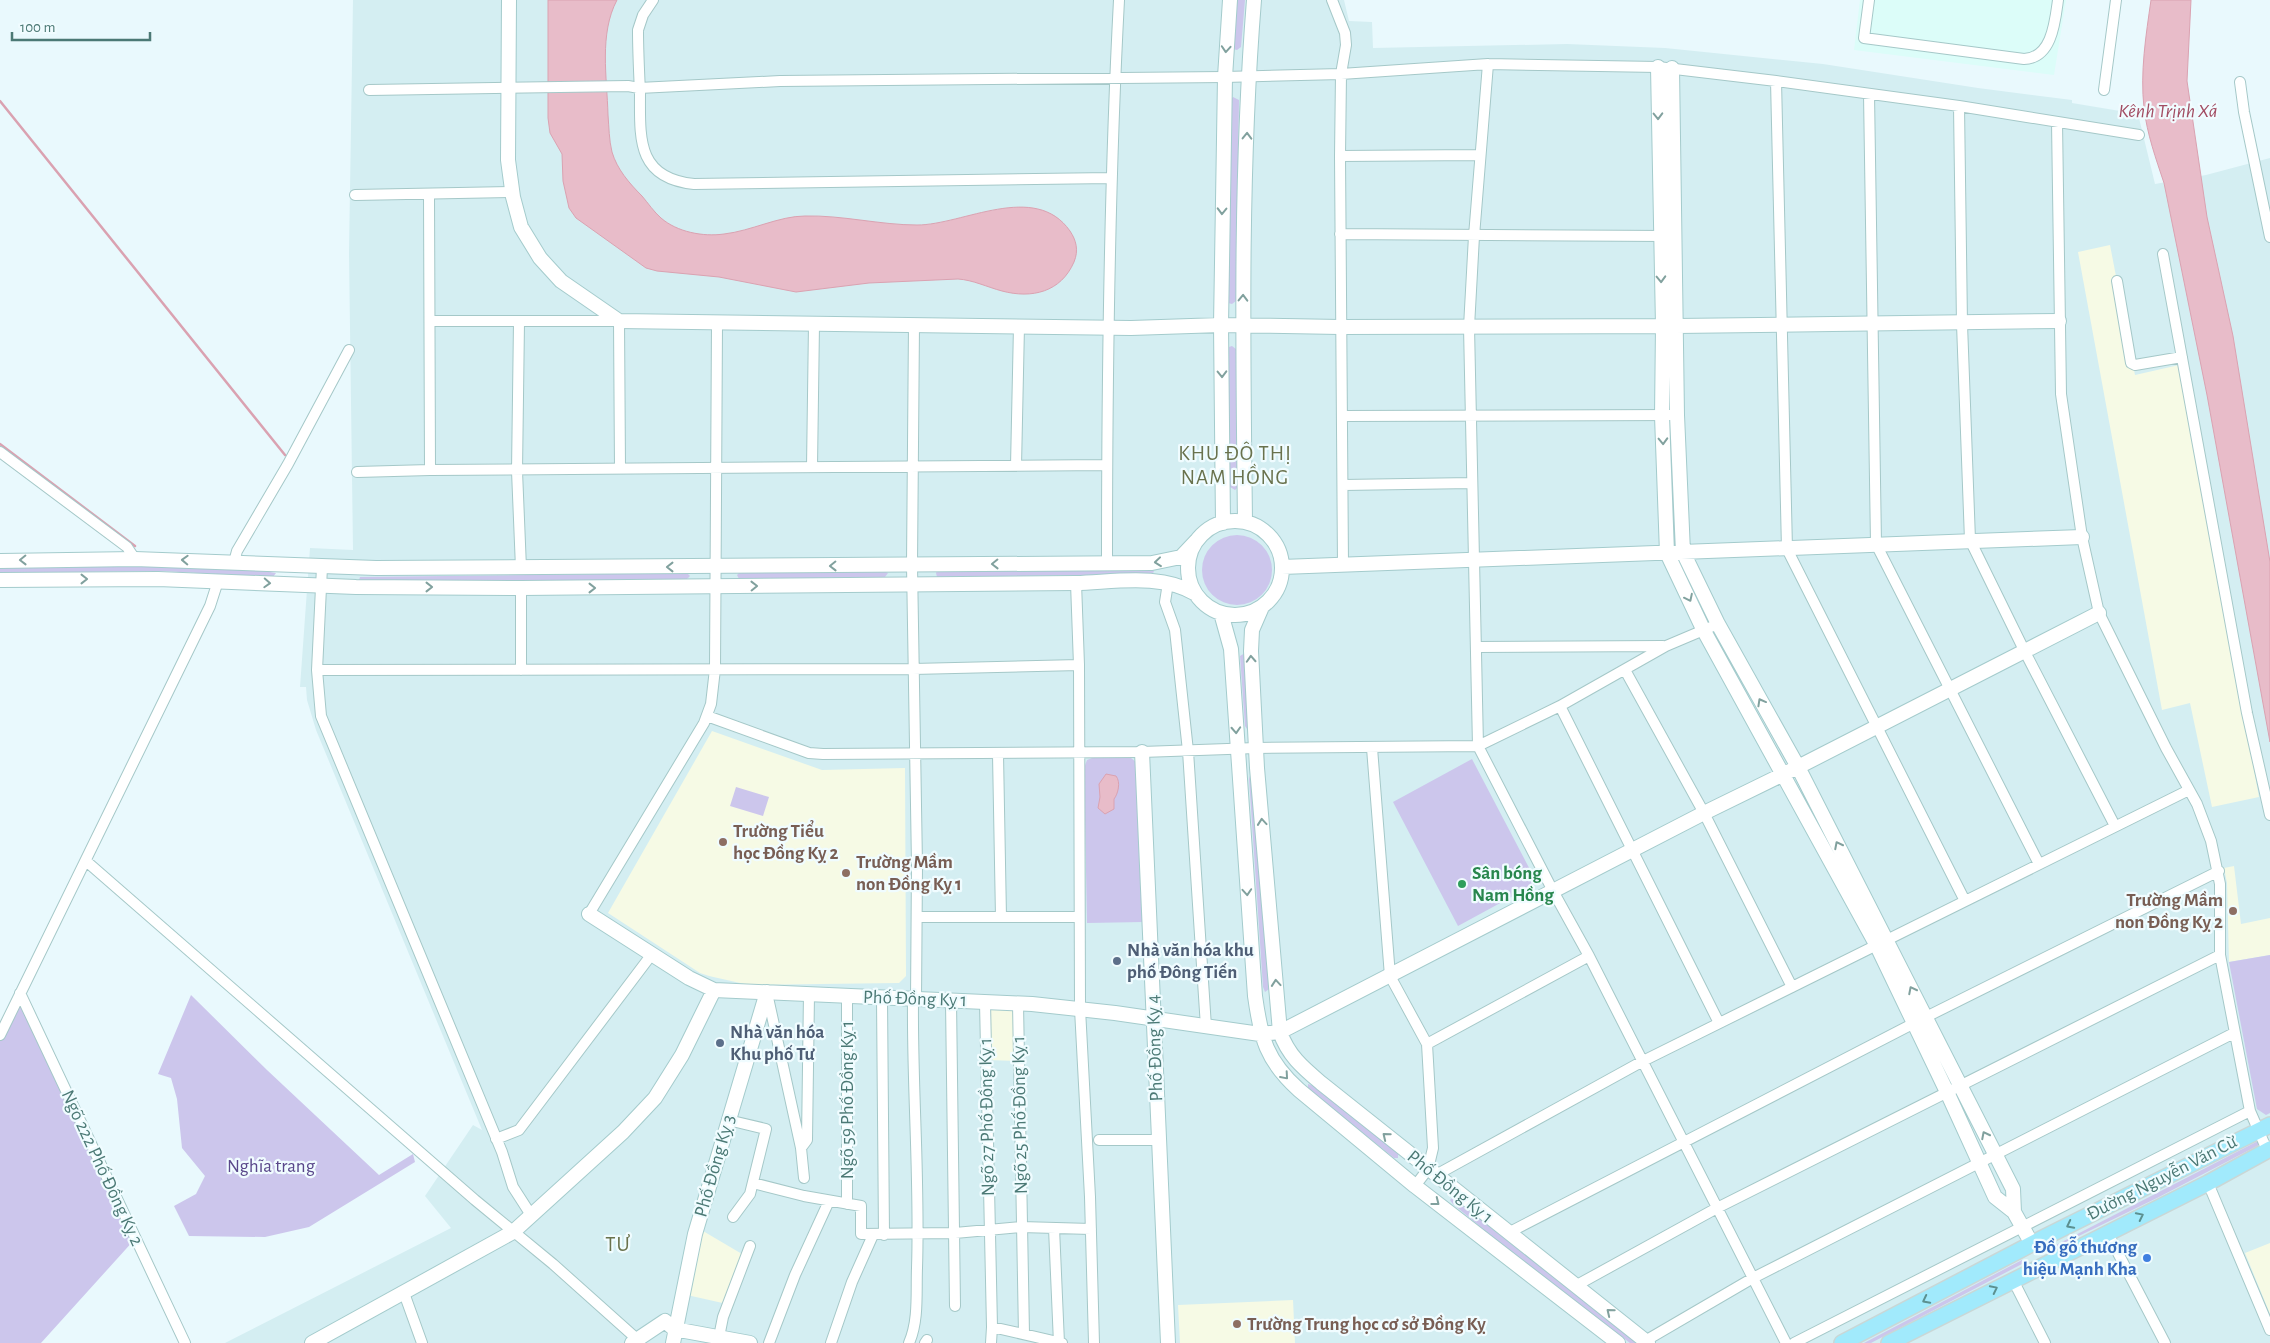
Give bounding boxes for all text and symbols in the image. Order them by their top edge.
scale bar [12,10,150,42]
text: 100 m [20,20,55,35]
one-way arrow [1221,45,1232,53]
water label: Kênh Trịnh Xá [2118,101,2218,121]
one-way arrow [1653,112,1663,120]
one-way arrow [1242,132,1252,140]
one-way arrow [1217,207,1228,215]
one-way arrow [1656,275,1666,283]
one-way arrow [1238,294,1249,302]
one-way arrow [1216,370,1227,378]
one-way arrow [1657,437,1668,445]
district label: KHU ĐÔ THỊ NAM HỒNG [1178,441,1292,488]
one-way arrow [18,555,26,565]
one-way arrow [181,555,189,566]
one-way arrow [1153,556,1161,567]
one-way arrow [991,559,998,569]
one-way arrow [828,561,836,571]
one-way arrow [666,562,674,572]
one-way arrow [80,574,88,584]
one-way arrow [263,578,271,589]
one-way arrow [751,581,759,592]
one-way arrow [426,582,434,592]
one-way arrow [588,583,596,593]
one-way arrow [1682,593,1692,602]
one-way arrow [1246,655,1257,663]
one-way arrow [1758,698,1768,707]
one-way arrow [1231,726,1242,734]
one-way arrow [1257,817,1268,825]
place label: Trường Tiểu học Đồng Kỵ 2 [733,820,839,864]
marker: Trường Tiểu học Đồng Kỵ 2 [717,836,729,848]
one-way arrow [1834,842,1844,851]
place label: Trường Mầm non Đồng Kỵ 1 [856,852,962,895]
place label: Sân bóng Nam Hồng [1472,864,1554,905]
marker: Trường Mầm non Đồng Kỵ 1 [840,867,852,879]
marker: Sân bóng Nam Hồng [1456,878,1468,890]
one-way arrow [1242,888,1253,896]
place label: Trường Mầm non Đồng Kỵ 2 [2115,890,2223,933]
marker: Trường Mầm non Đồng Kỵ 2 [2227,905,2239,917]
place label: Nhà văn hóa khu phố Đông Tiến [1127,941,1254,982]
marker: Nhà văn hóa khu phố Đông Tiến [1111,955,1123,967]
one-way arrow [1271,979,1282,987]
one-way arrow [1908,986,1918,995]
street label: Phố Đồng Kỵ 1 [863,988,967,1010]
street label: Phố Đồng Kỵ 4 [1144,994,1166,1102]
street label: Ngõ 59 Phố Đồng Kỵ 1 [838,1021,857,1179]
place label: Nhà văn hóa Khu phố Tư [730,1023,824,1064]
street label: Ngõ 25 Phố Đồng Kỵ 1 [1009,1036,1031,1194]
marker: Nhà văn hóa Khu phố Tư [714,1037,726,1049]
street label: Ngõ 27 Phố Đồng Kỵ 1 [976,1038,998,1196]
one-way arrow [1279,1070,1288,1079]
street label: Ngõ 222 Phố Đồng Kỵ 2 [58,1087,147,1249]
street label: Phố Đồng Kỵ 3 [691,1113,739,1219]
one-way arrow [1981,1131,1991,1140]
street label: Đường Nguyễn Văn Cừ [2083,1131,2240,1224]
one-way arrow [1383,1132,1392,1141]
street label: Phố Đồng Kỵ 1 [1404,1147,1496,1227]
park label: Nghĩa trang [227,1157,316,1176]
one-way arrow [1430,1197,1439,1205]
one-way arrow [2135,1212,2144,1222]
one-way arrow [2066,1218,2075,1229]
district label: TƯ [605,1234,631,1255]
place label: Đồ gỗ thương hiệu Mạnh Kha [2023,1236,2137,1279]
marker: Đồ gỗ thương hiệu Mạnh Kha [2141,1252,2153,1264]
one-way arrow [1989,1285,1998,1295]
one-way arrow [1922,1294,1931,1304]
one-way arrow [1607,1310,1616,1318]
place label: Trường Trung học cơ sở Đồng Kỵ [1247,1314,1486,1335]
marker: Trường Trung học cơ sở Đồng Kỵ [1231,1318,1243,1330]

